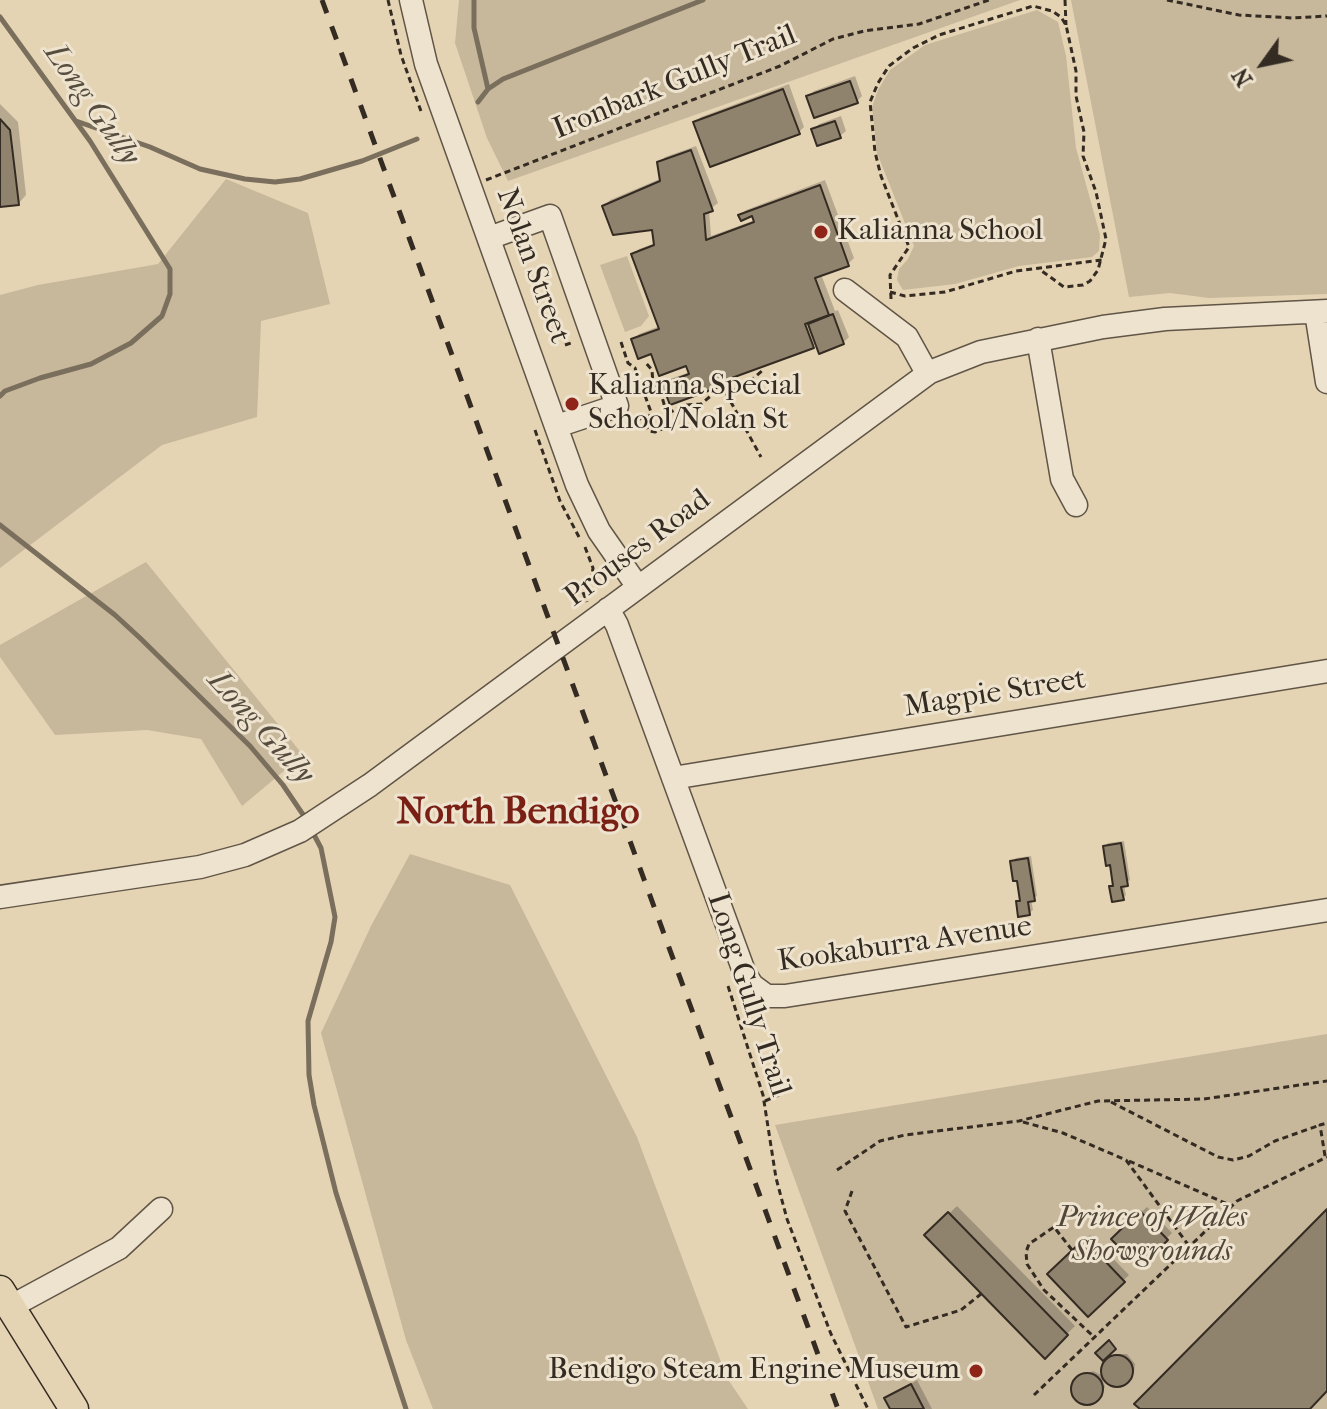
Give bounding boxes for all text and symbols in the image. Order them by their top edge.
street label: Ironbark Gully Trail [548,18,802,148]
north arrow [1223,24,1303,104]
water label: Long Gully [35,36,147,174]
text: N [1227,63,1258,91]
street label: Nolan Street [487,184,577,348]
place label: Kalianna School [837,214,1043,250]
marker: Kalianna School [812,223,830,241]
place label: Kalianna Special School/Nolan St [588,369,801,440]
marker: Kalianna Special School/Nolan St [563,395,581,413]
street label: Prouses Road [558,483,718,615]
street label: Magpie Street [901,662,1089,726]
water label: Long Gully [199,663,321,793]
district label: North Bendigo [396,791,640,837]
street label: Long Gully Trail [698,889,798,1101]
street label: Kookaburra Avenue [776,909,1034,981]
park label: Prince of Wales Showgrounds [1057,1201,1247,1272]
place label: Bendigo Steam Engine Museum [548,1353,960,1389]
marker: Bendigo Steam Engine Museum [967,1362,985,1380]

